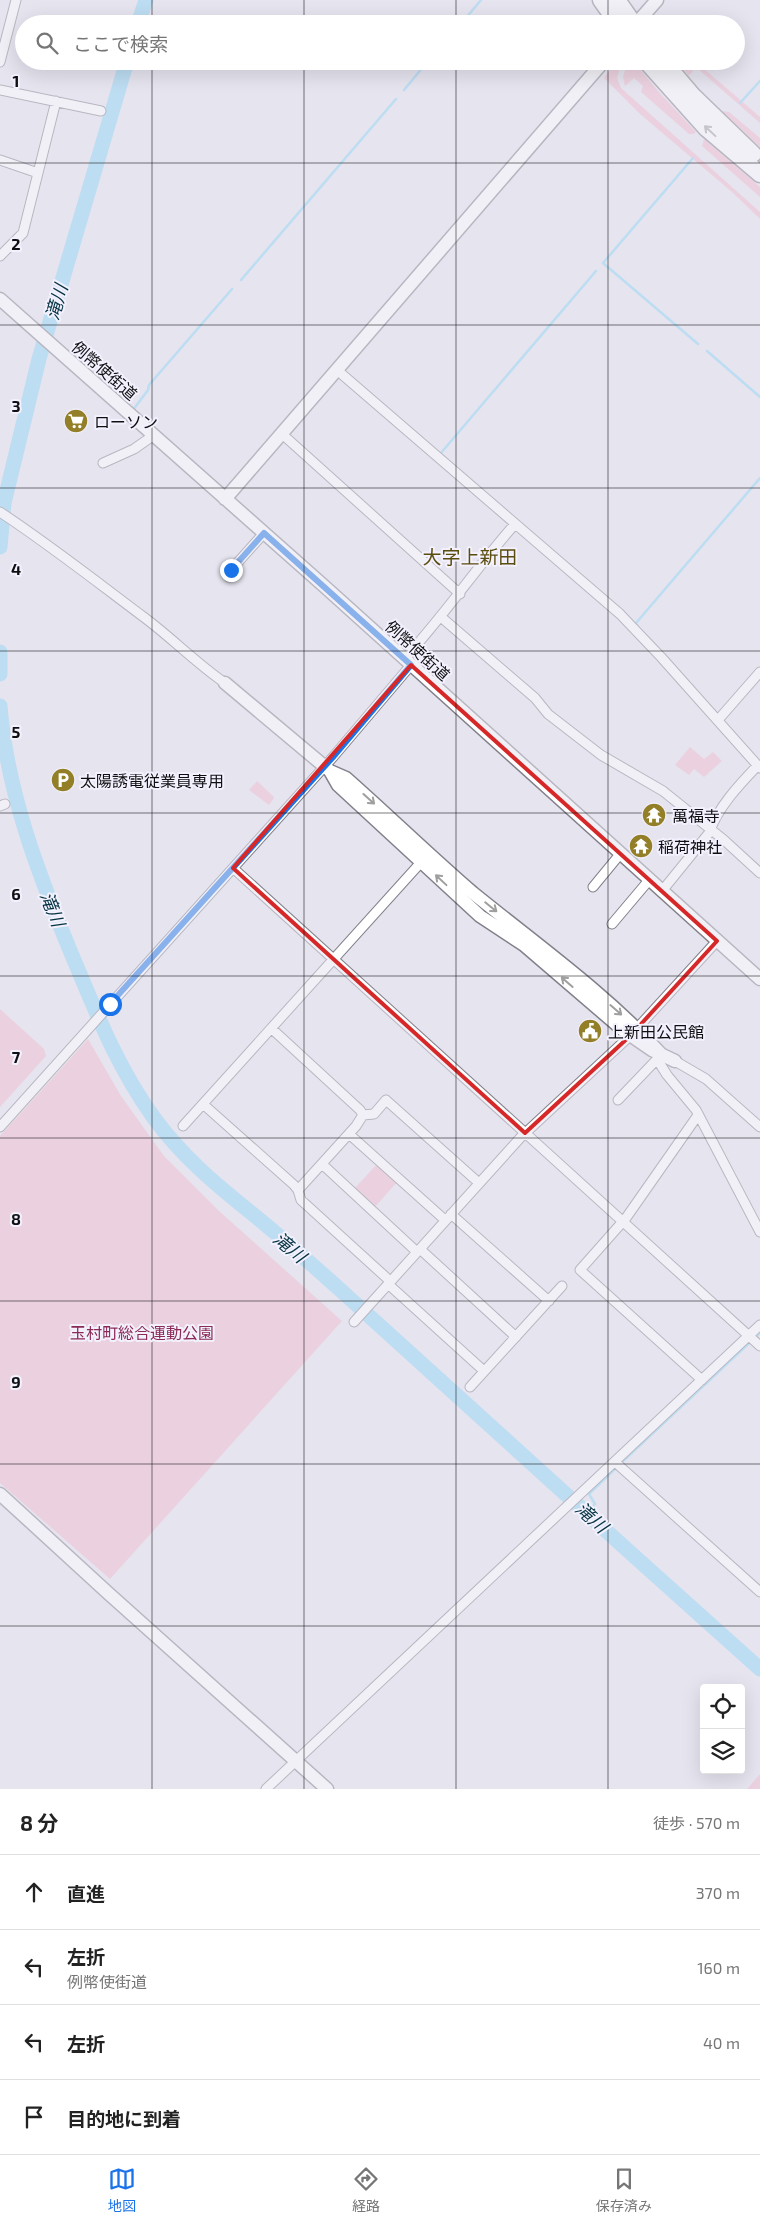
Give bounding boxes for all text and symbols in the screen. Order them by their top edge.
search box [15,15,745,70]
icon: search [33,29,61,57]
text: ここで検索 [73,32,168,55]
text: 1 [13,71,19,90]
one-way arrow [703,125,716,137]
text: 2 [11,234,21,253]
water label: 滝川 [40,280,72,322]
street label: 例幣使街道 [69,337,141,403]
text: 3 [11,396,21,415]
supermarket icon: ローソン [63,408,89,434]
place label: ローソン [94,412,158,431]
district label: 大字上新田 [422,545,518,568]
text: 4 [11,559,21,578]
route end [220,559,243,582]
street label: 例幣使街道 [382,616,454,684]
text: 5 [12,722,21,741]
parking icon: 太陽誘電従業員専用 [50,767,76,793]
place label: 太陽誘電従業員専用 [80,771,224,790]
one-way arrow [363,793,376,805]
temple icon: 萬福寺 [641,802,667,828]
place label: 萬福寺 [672,806,720,825]
temple icon: 稲荷神社 [628,833,654,859]
place label: 稲荷神社 [658,837,722,856]
one-way arrow [435,874,448,886]
text: 6 [11,884,21,903]
water label: 滝川 [36,888,71,932]
one-way arrow [484,901,497,912]
one-way arrow [561,976,574,987]
route start [99,993,122,1016]
one-way arrow [610,1004,623,1016]
public building icon: 上新田公民館 [577,1018,603,1044]
place label: 上新田公民館 [608,1022,704,1041]
text: 7 [12,1047,21,1066]
text: 8 [11,1209,21,1228]
water label: 滝川 [269,1227,312,1268]
park label: 玉村町総合運動公園 [70,1323,214,1342]
text: 9 [11,1372,21,1391]
water label: 滝川 [571,1497,614,1539]
map controls [700,1684,745,1774]
button: locate [700,1684,745,1729]
button: layers [700,1729,745,1774]
text: 8 分 [20,1810,59,1835]
text: 徒歩 · 570 m [653,1813,740,1832]
icon: ahead [20,1878,48,1906]
text: 直進 [67,1882,105,1905]
text: 370 m [696,1883,740,1902]
text: 左折 [67,1945,105,1968]
icon: left [20,1953,48,1981]
text: 160 m [697,1958,740,1977]
text: 例幣使街道 [67,1972,147,1991]
icon: left [20,2028,48,2056]
text: 左折 [67,2032,105,2055]
text: 40 m [703,2033,740,2052]
icon: arrive [20,2103,48,2131]
text: 目的地に到着 [67,2107,181,2130]
tab: 地図 [108,2165,136,2215]
tab: 経路 [352,2165,380,2215]
tab: 保存済み [596,2165,652,2215]

